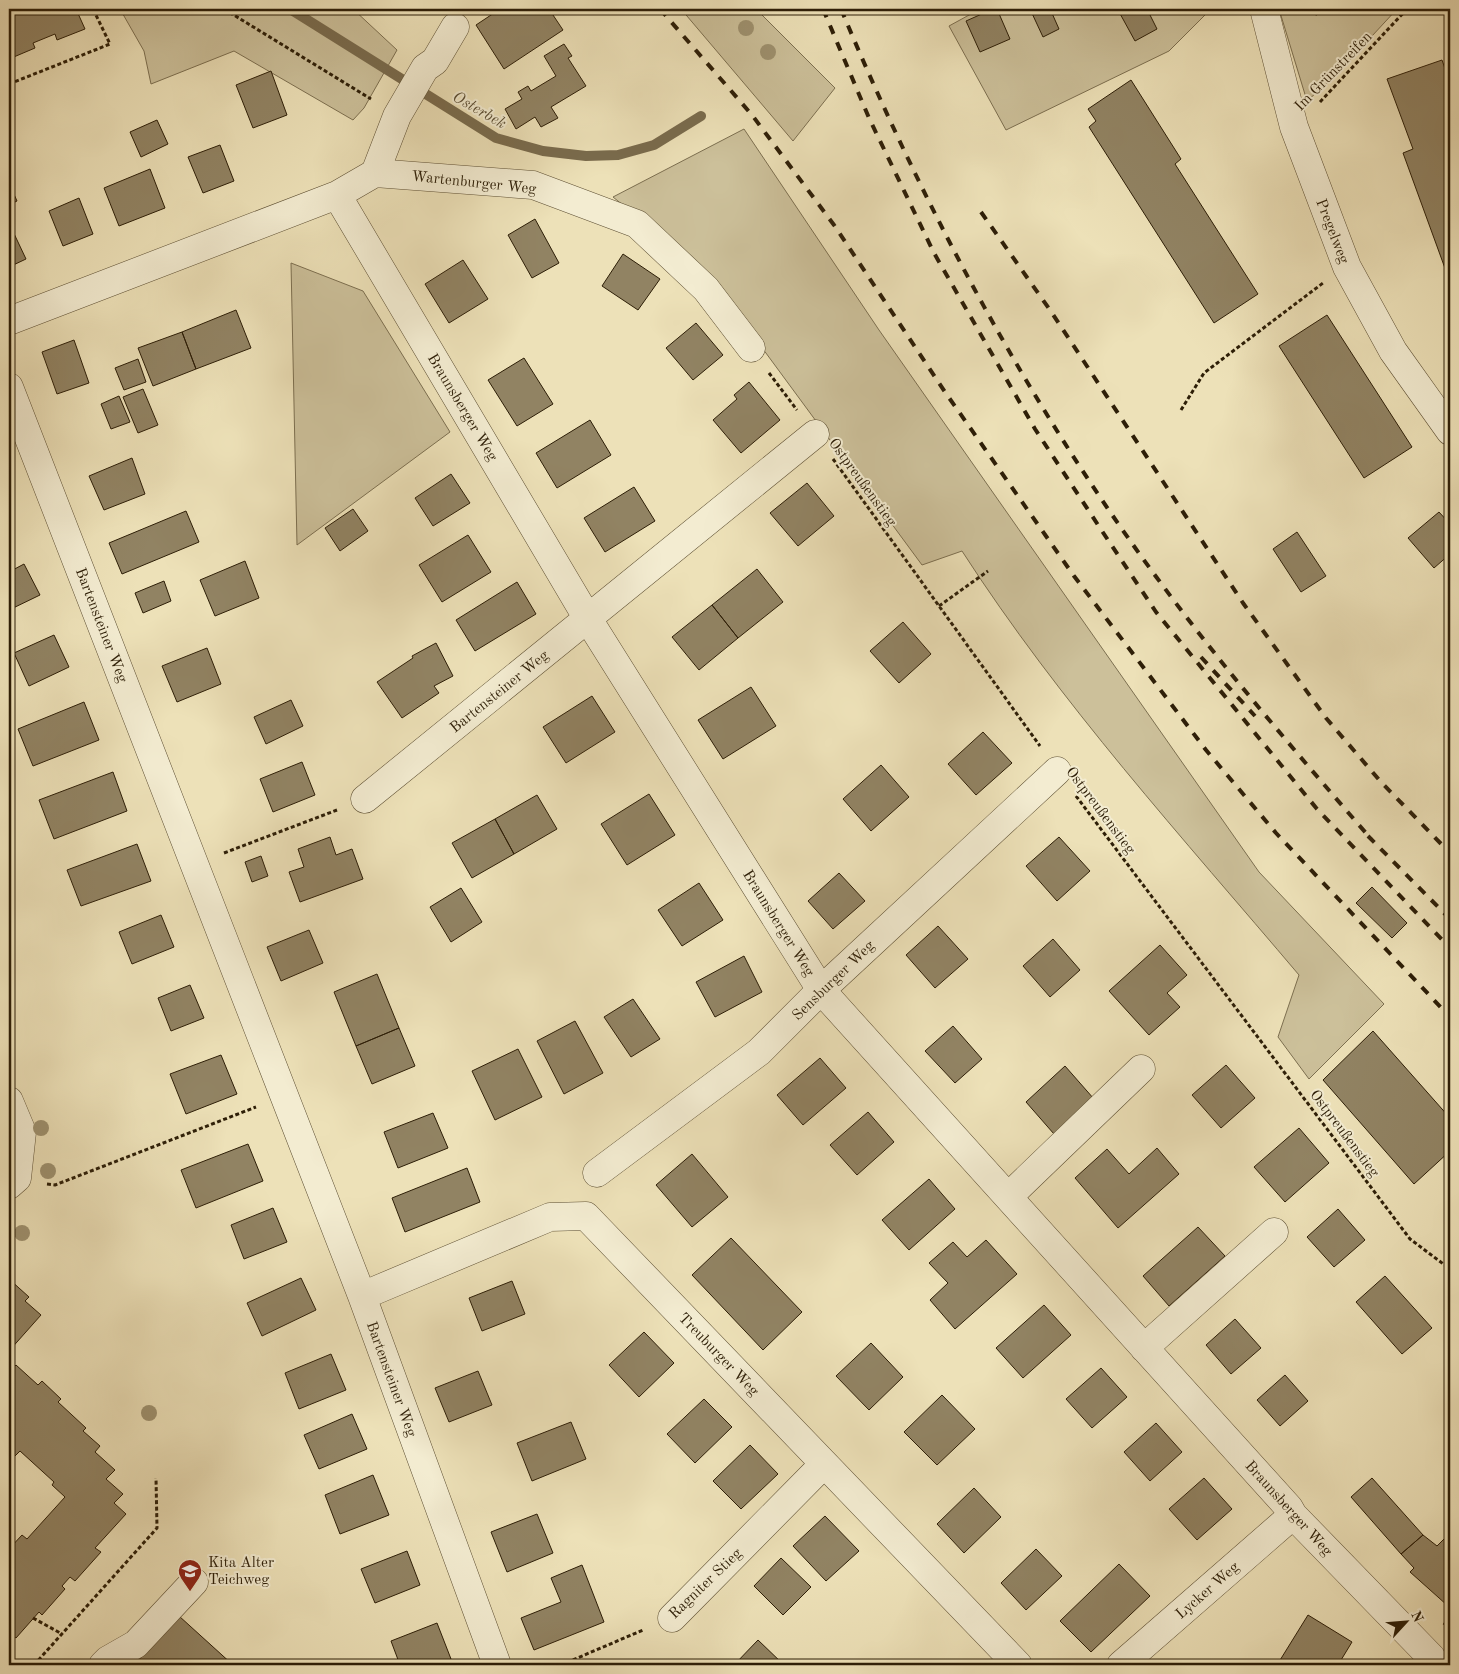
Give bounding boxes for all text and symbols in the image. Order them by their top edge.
street label: Im Grünstreifen [1293,29,1376,115]
water label: Osterbek [450,89,509,132]
street label: Wartenburger Weg [411,169,537,198]
street label: Pregelweg [1312,197,1351,266]
street label: Braunsberger Weg [424,352,500,464]
street label: Ostpreußenstieg [825,436,899,530]
street label: Bartensteiner Weg [72,566,129,685]
street label: Bartensteiner Weg [448,648,552,736]
street label: Ostpreußenstieg [1062,765,1137,857]
street label: Braunsberger Weg [739,868,816,980]
street label: Sensburger Weg [790,938,878,1024]
street label: Ostpreußenstieg [1306,1088,1381,1180]
street label: Treuburger Weg [675,1311,761,1399]
street label: Bartensteiner Weg [363,1320,418,1439]
street label: Braunsberger Weg [1241,1459,1334,1559]
street label: Ragniter Stieg [667,1546,745,1622]
place label: Kita Alter Teichweg [208,1556,274,1588]
school or university icon: Kita Alter Teichweg [177,1558,203,1592]
street label: Lycker Weg [1173,1560,1243,1623]
north arrow [1382,1596,1432,1646]
text: N [1408,1609,1426,1625]

